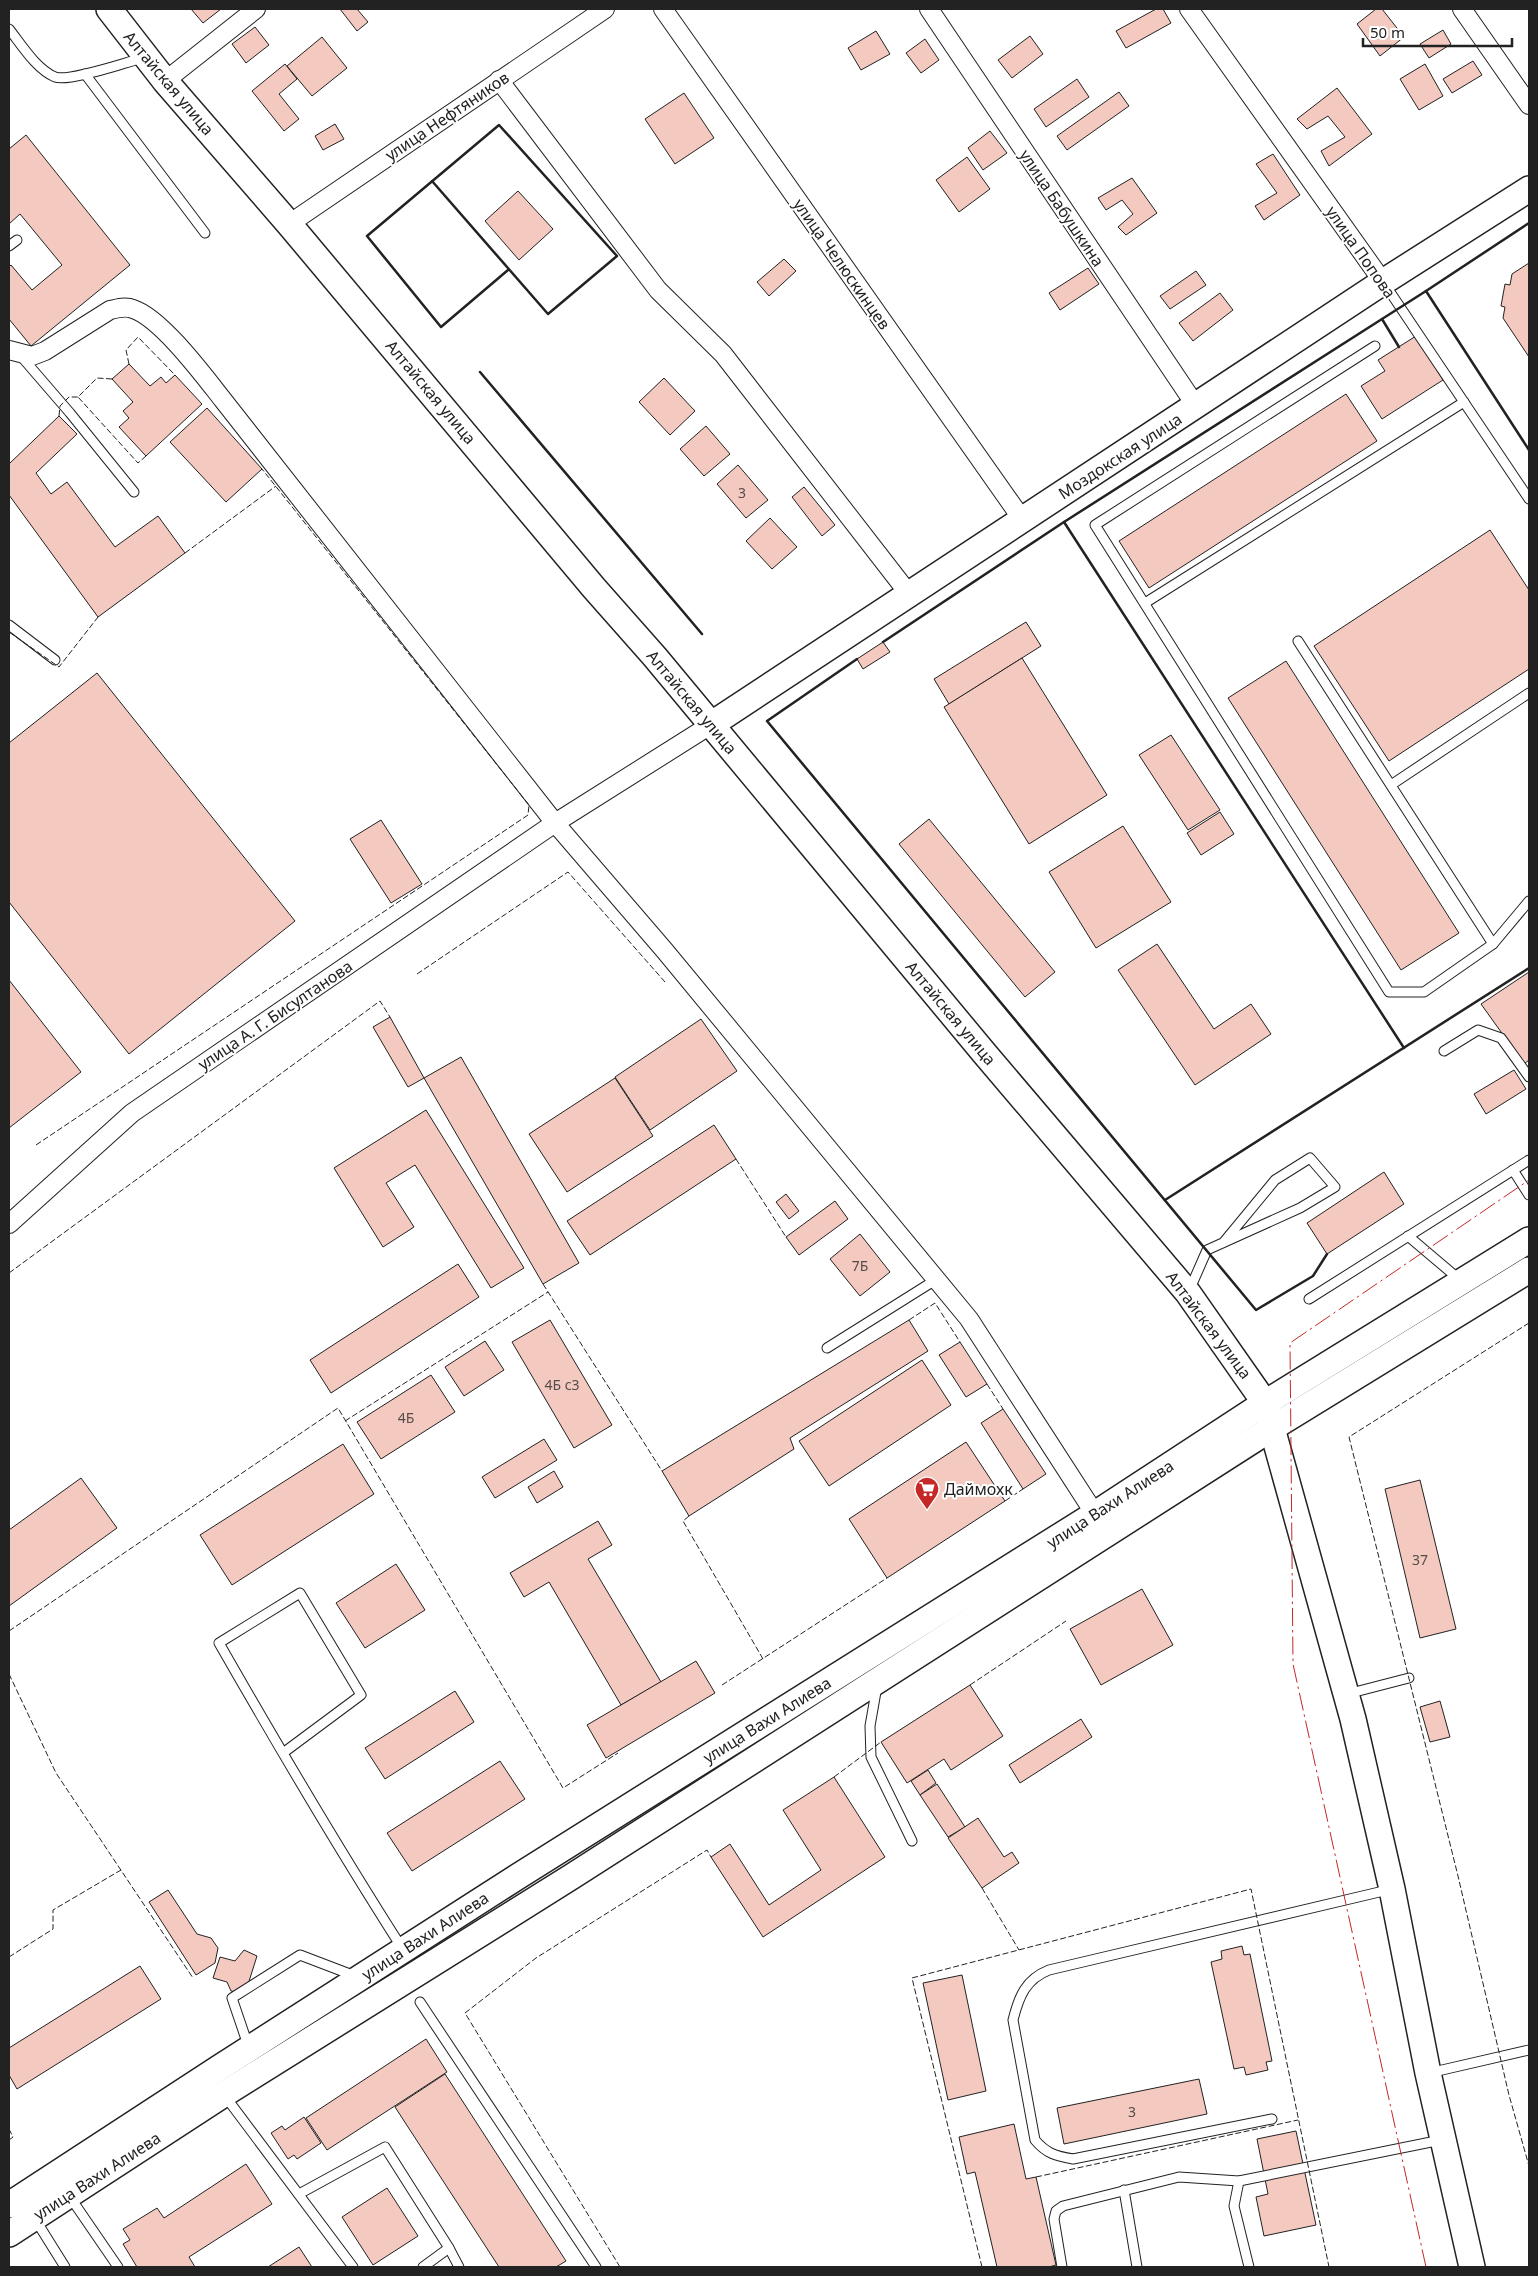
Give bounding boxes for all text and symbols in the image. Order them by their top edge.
scale bar [1363,15,1512,47]
text: 50 m [1370,22,1405,42]
street label: Алтайская улица [119,26,219,140]
street label: улица Нефтяников [381,66,513,166]
street label: улица Бабушкина [1015,145,1109,271]
street label: улица Челюскинцев [789,194,895,334]
street label: улица Попова [1321,202,1401,302]
street label: Алтайская улица [381,335,481,449]
street label: Моздокская улица [1054,408,1186,504]
house number: 3 [738,483,746,502]
street label: Алтайская улица [642,645,742,759]
street label: улица А. Г. Бисултанова [193,955,357,1075]
street label: Алтайская улица [901,956,1001,1070]
house number: 7Б [852,1256,868,1275]
street label: Алтайская улица [1161,1267,1257,1383]
house number: 4Б с3 [544,1375,580,1394]
house number: 4Б [398,1408,414,1427]
street label: улица Вахи Алиева [1042,1455,1178,1553]
supermarket icon: Даймохк [914,1476,940,1510]
place label: Даймохк [944,1478,1013,1500]
house number: 37 [1412,1550,1428,1569]
street label: улица Вахи Алиева [699,1672,835,1768]
street label: улица Вахи Алиева [357,1887,493,1985]
house number: 3 [1128,2102,1136,2121]
street label: улица Вахи Алиева [29,2127,165,2225]

